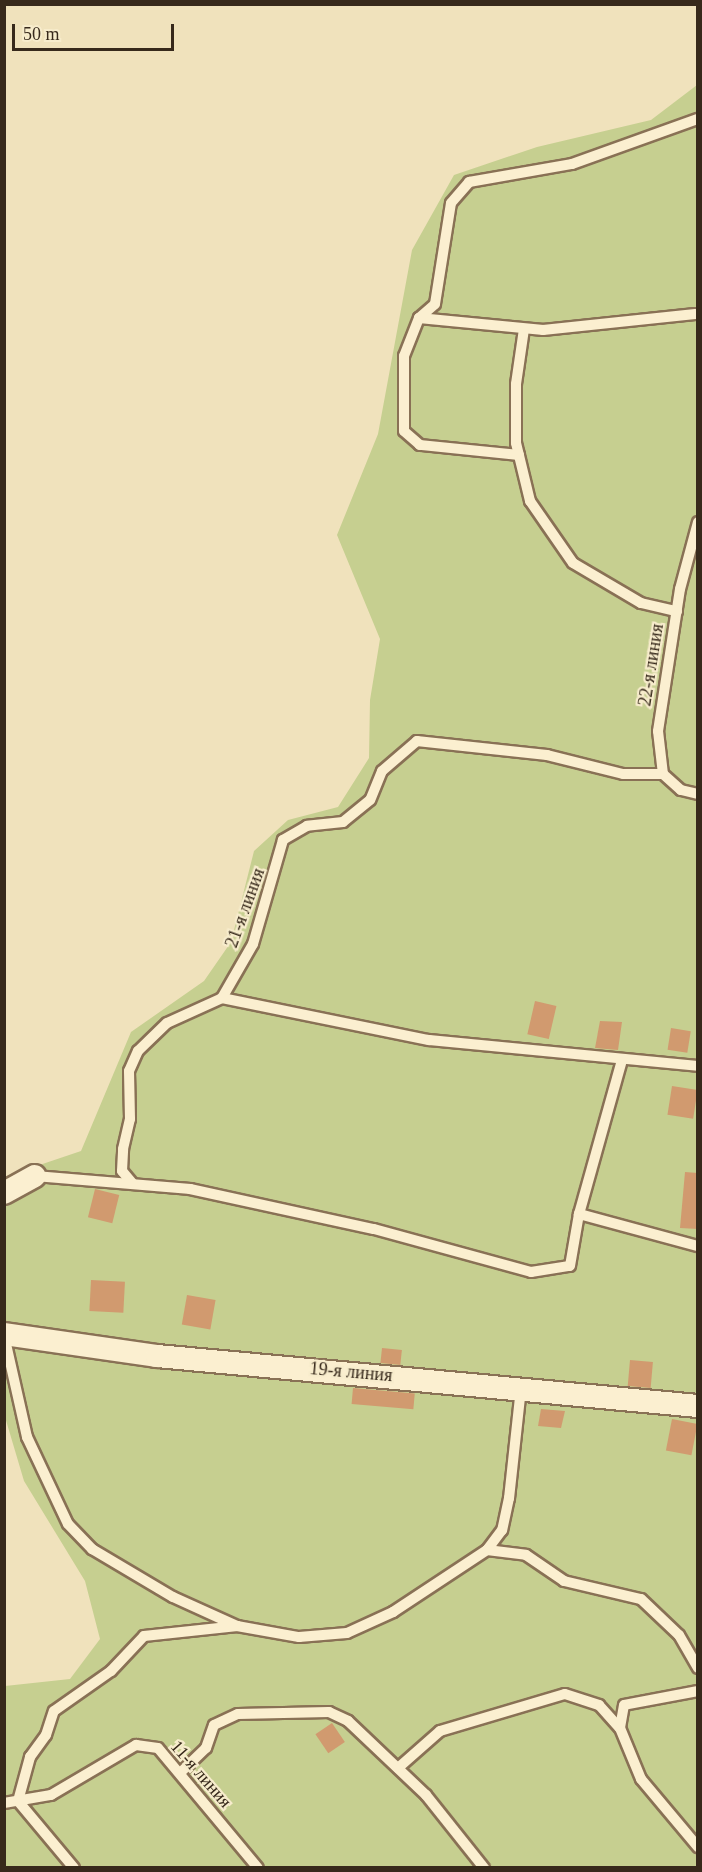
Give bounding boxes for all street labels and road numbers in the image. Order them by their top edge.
street label: 22-я линия [634,622,668,708]
street label: 21-я линия [221,865,269,951]
street label: 19-я линия [309,1358,393,1386]
street label: 11-я линия [166,1736,236,1812]

